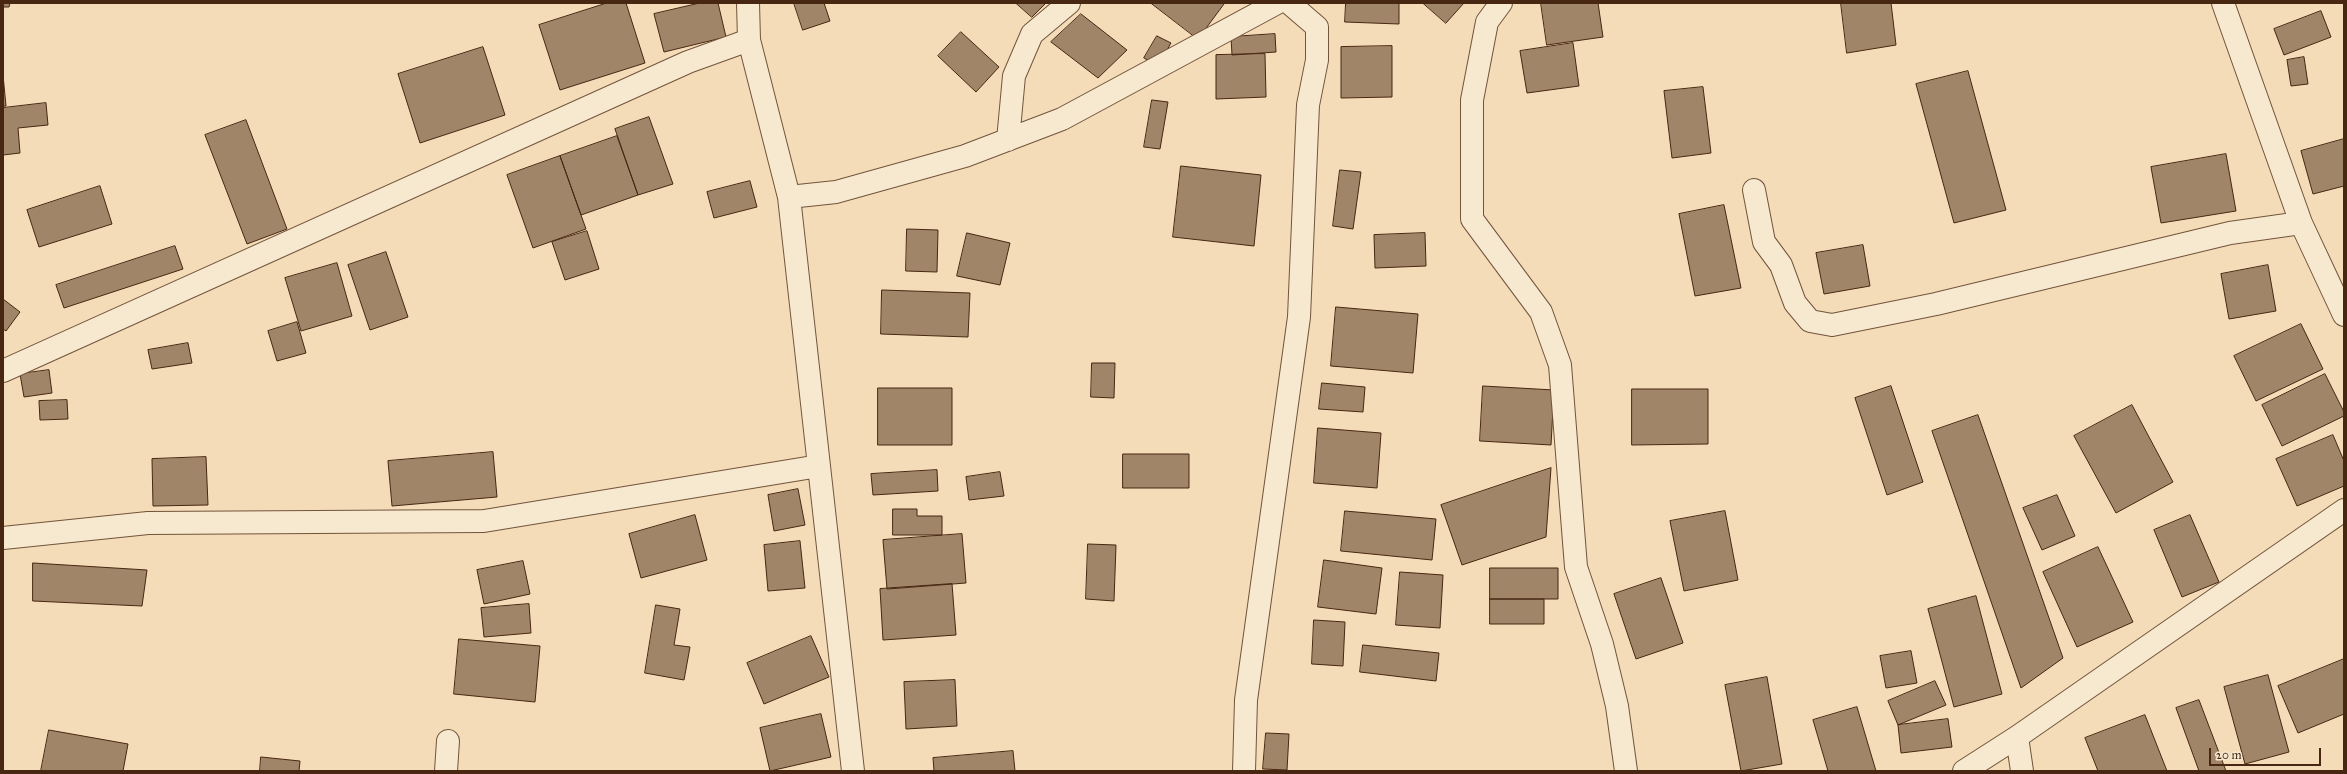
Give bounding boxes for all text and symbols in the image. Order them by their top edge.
scale bar [2211,740,2323,766]
text: 20 m [2216,748,2242,762]

